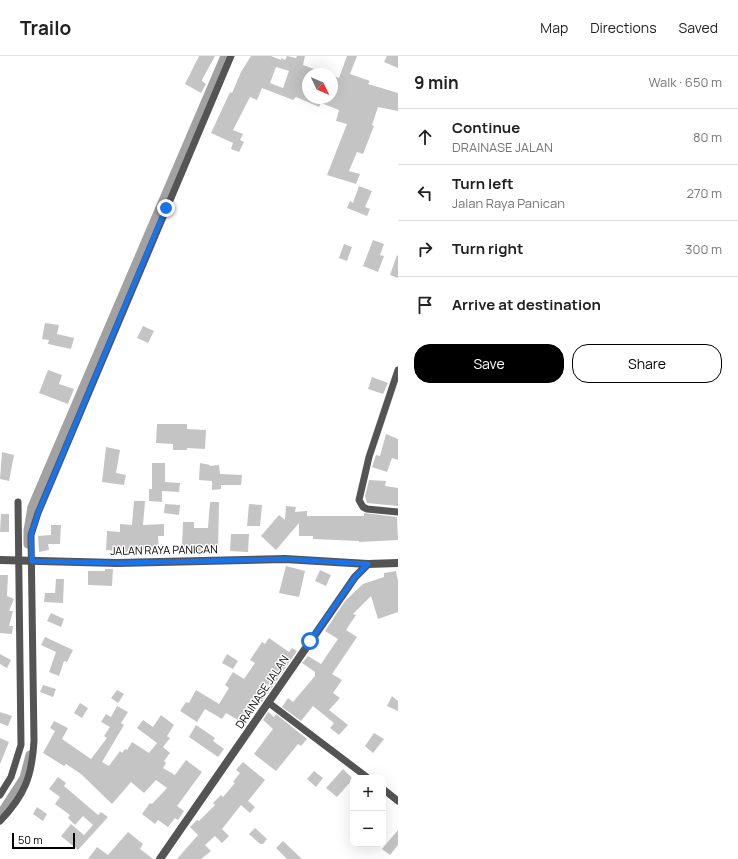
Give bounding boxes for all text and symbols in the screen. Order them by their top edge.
text: Trailo [20,15,71,41]
text: Map [540,18,568,37]
text: Directions [590,18,657,37]
text: Saved [679,18,718,37]
north arrow [302,68,338,104]
text: 9 min [414,71,459,94]
text: Walk · 650 m [648,73,722,91]
text: Continue [452,117,520,138]
icon: ahead [414,126,436,148]
text: 80 m [693,128,722,146]
text: DRAINASE JALAN [452,138,553,156]
text: Turn left [452,173,514,194]
icon: left [414,182,436,204]
text: 270 m [687,184,722,202]
text: Jalan Raya Panican [452,194,565,212]
route end [157,199,175,217]
icon: right [414,238,436,260]
text: Turn right [452,238,523,259]
text: 300 m [685,240,722,258]
icon: arrive [414,294,436,316]
text: Arrive at destination [452,294,601,315]
button: Save [414,344,564,383]
button: Share [572,344,722,383]
street label: JALAN RAYA PANICAN [110,541,218,558]
route start [301,632,319,650]
street label: DRAINASE JALAN [232,652,292,731]
map controls [350,775,386,847]
button: + [350,775,386,811]
button: − [350,811,386,847]
scale bar [12,831,75,850]
text: 50 m [18,832,43,847]

